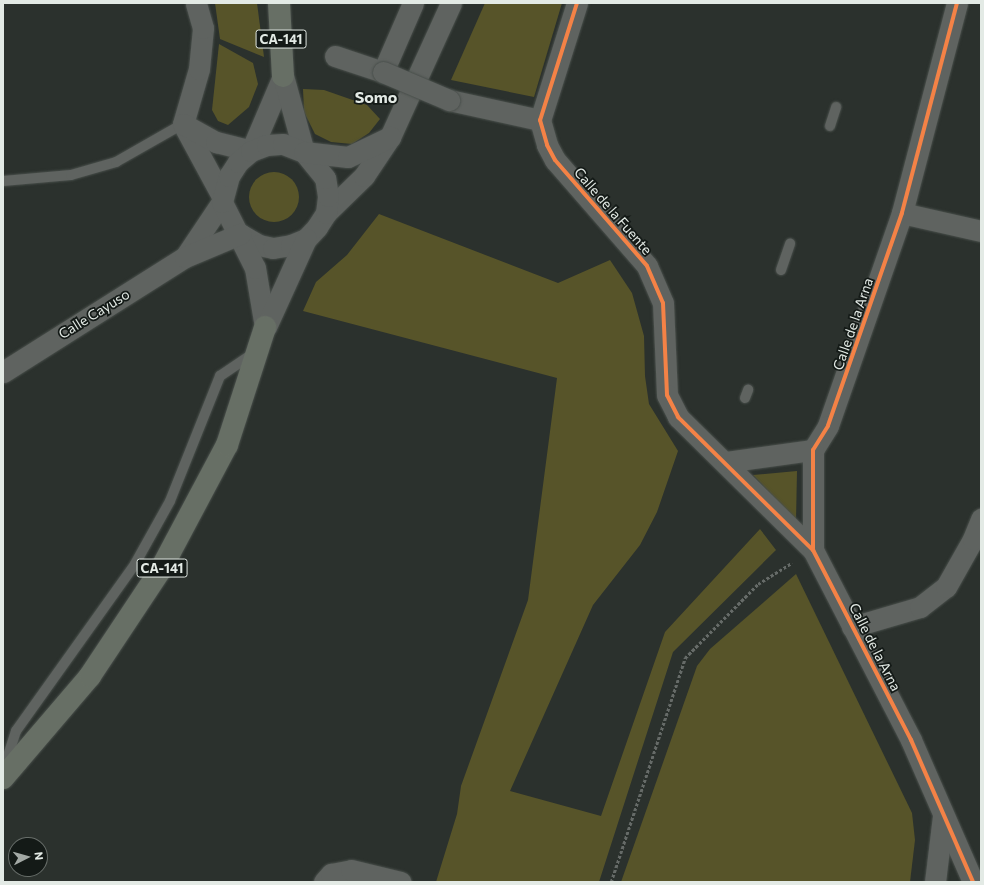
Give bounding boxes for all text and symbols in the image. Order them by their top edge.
road number: CA-141 [255,28,307,50]
district label: Somo [355,87,397,107]
street label: Calle de la Fuente [571,164,655,258]
street label: Calle de la Arna [829,276,877,372]
street label: Calle Cayuso [55,286,133,342]
road number: CA-141 [136,557,188,579]
street label: Calle de la Arna [846,600,904,694]
north arrow [8,837,48,877]
text: N [33,851,46,861]

